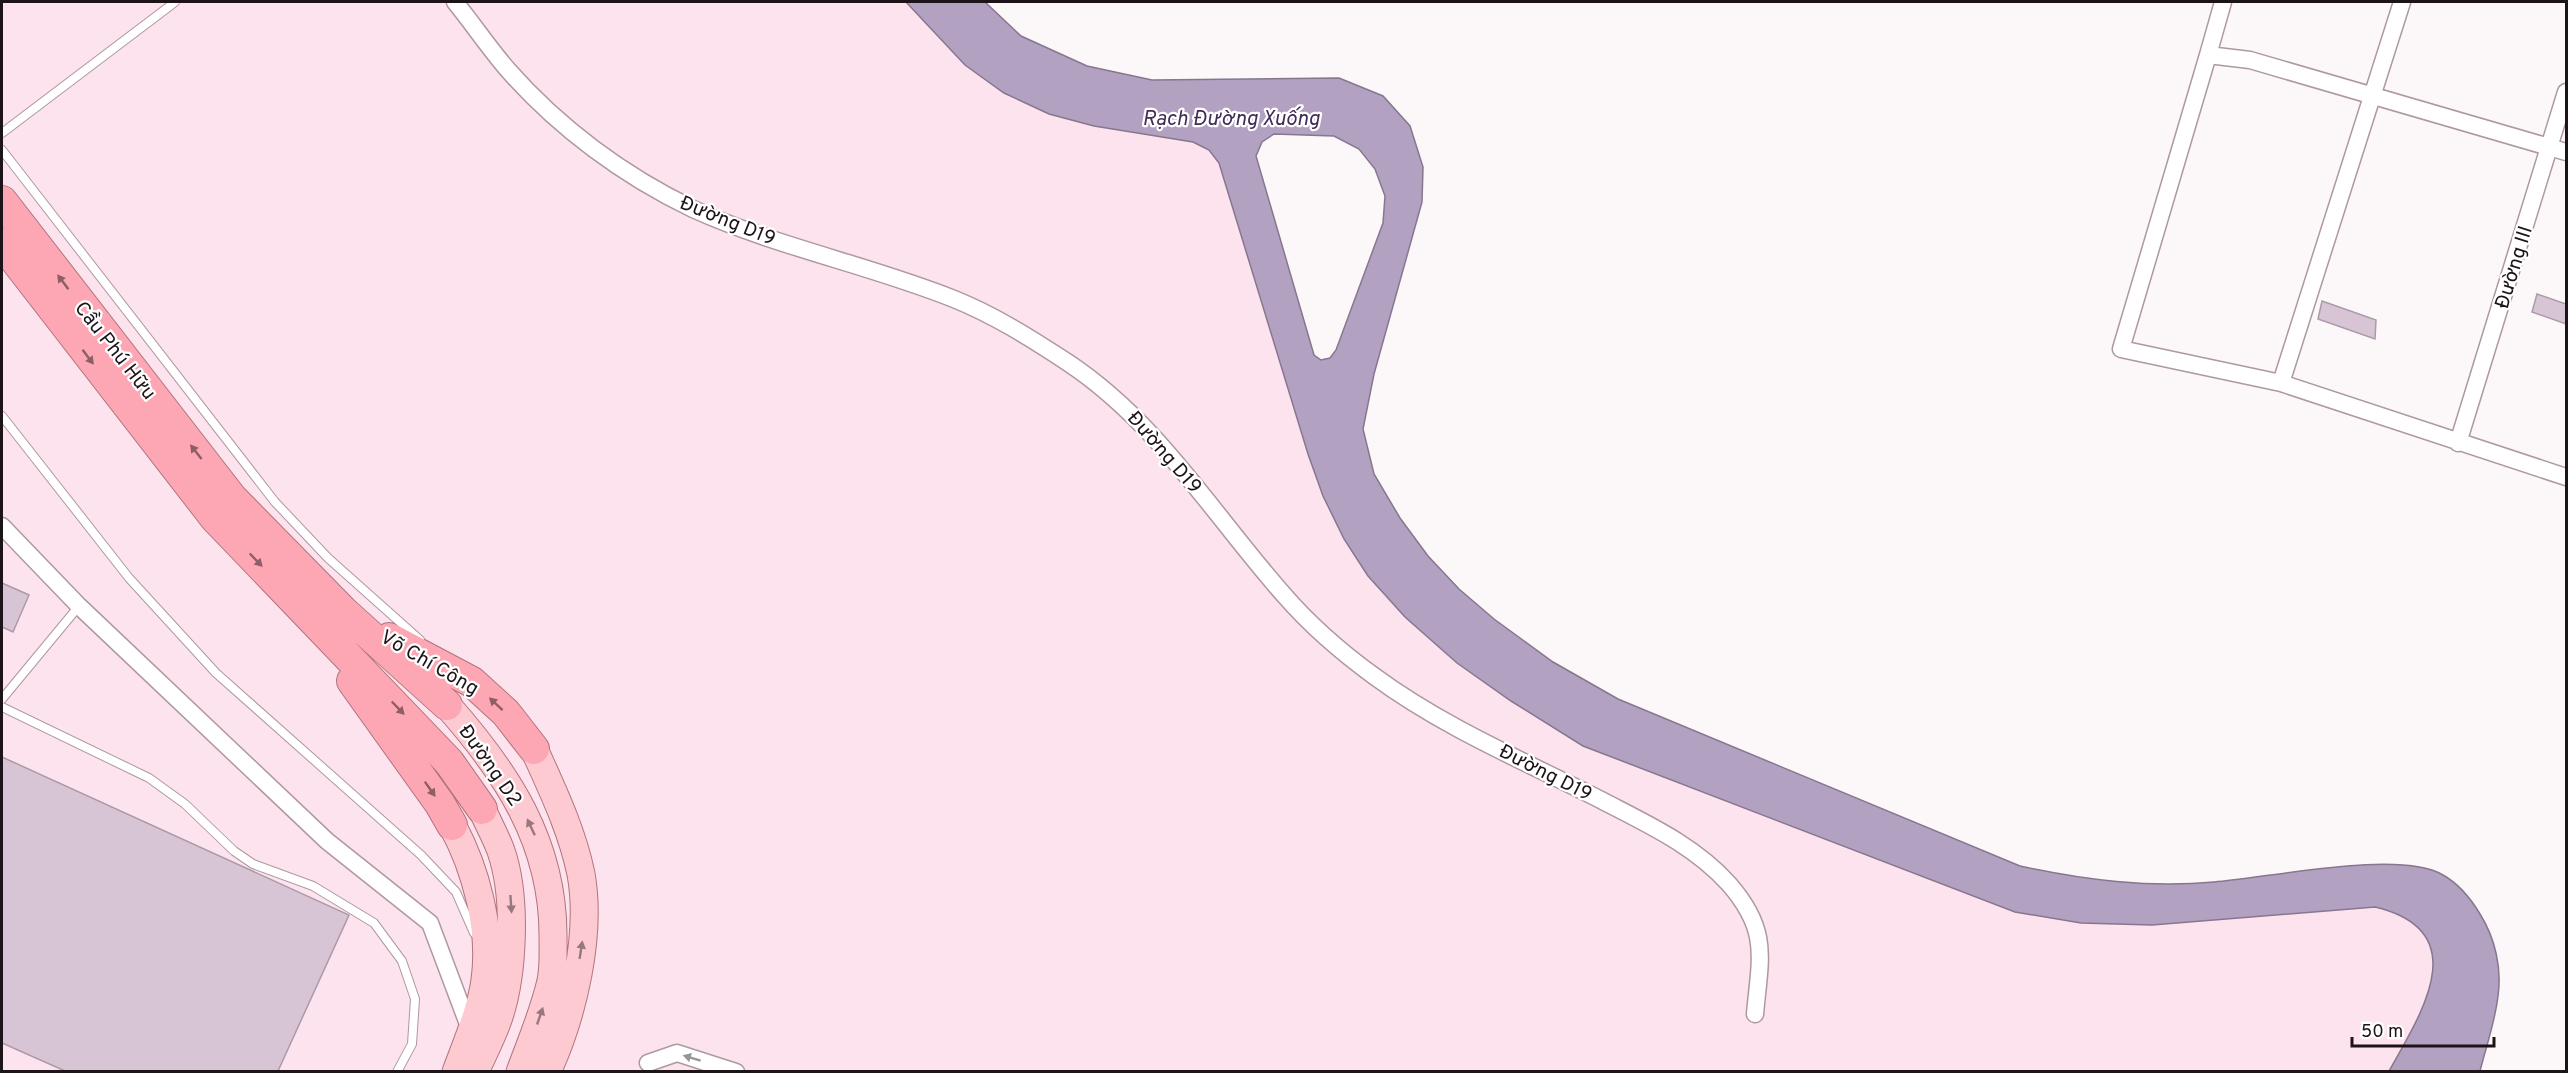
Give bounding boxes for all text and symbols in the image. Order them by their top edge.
water label: Rạch Đường Xuống [1142,106,1320,133]
street label: Đường D19 [675,191,779,253]
street label: Đường III [2490,223,2540,312]
one-way arrow [56,274,69,290]
street label: Cầu Phú Hữu [68,296,162,406]
one-way arrow [82,348,94,364]
street label: Đường D19 [1120,407,1207,500]
one-way arrow [189,444,202,460]
one-way arrow [248,553,262,567]
street label: Võ Chí Công [375,625,483,702]
one-way arrow [490,698,504,712]
one-way arrow [391,701,405,716]
street label: Đường D2 [452,720,527,812]
street label: Đường D19 [1494,739,1596,808]
one-way arrow [424,781,435,797]
one-way arrow [526,818,535,835]
one-way arrow [506,895,516,914]
one-way arrow [576,940,585,959]
one-way arrow [536,1007,546,1025]
scale bar [2352,1010,2494,1048]
text: 50 m [2361,1021,2403,1044]
one-way arrow [683,1053,701,1062]

